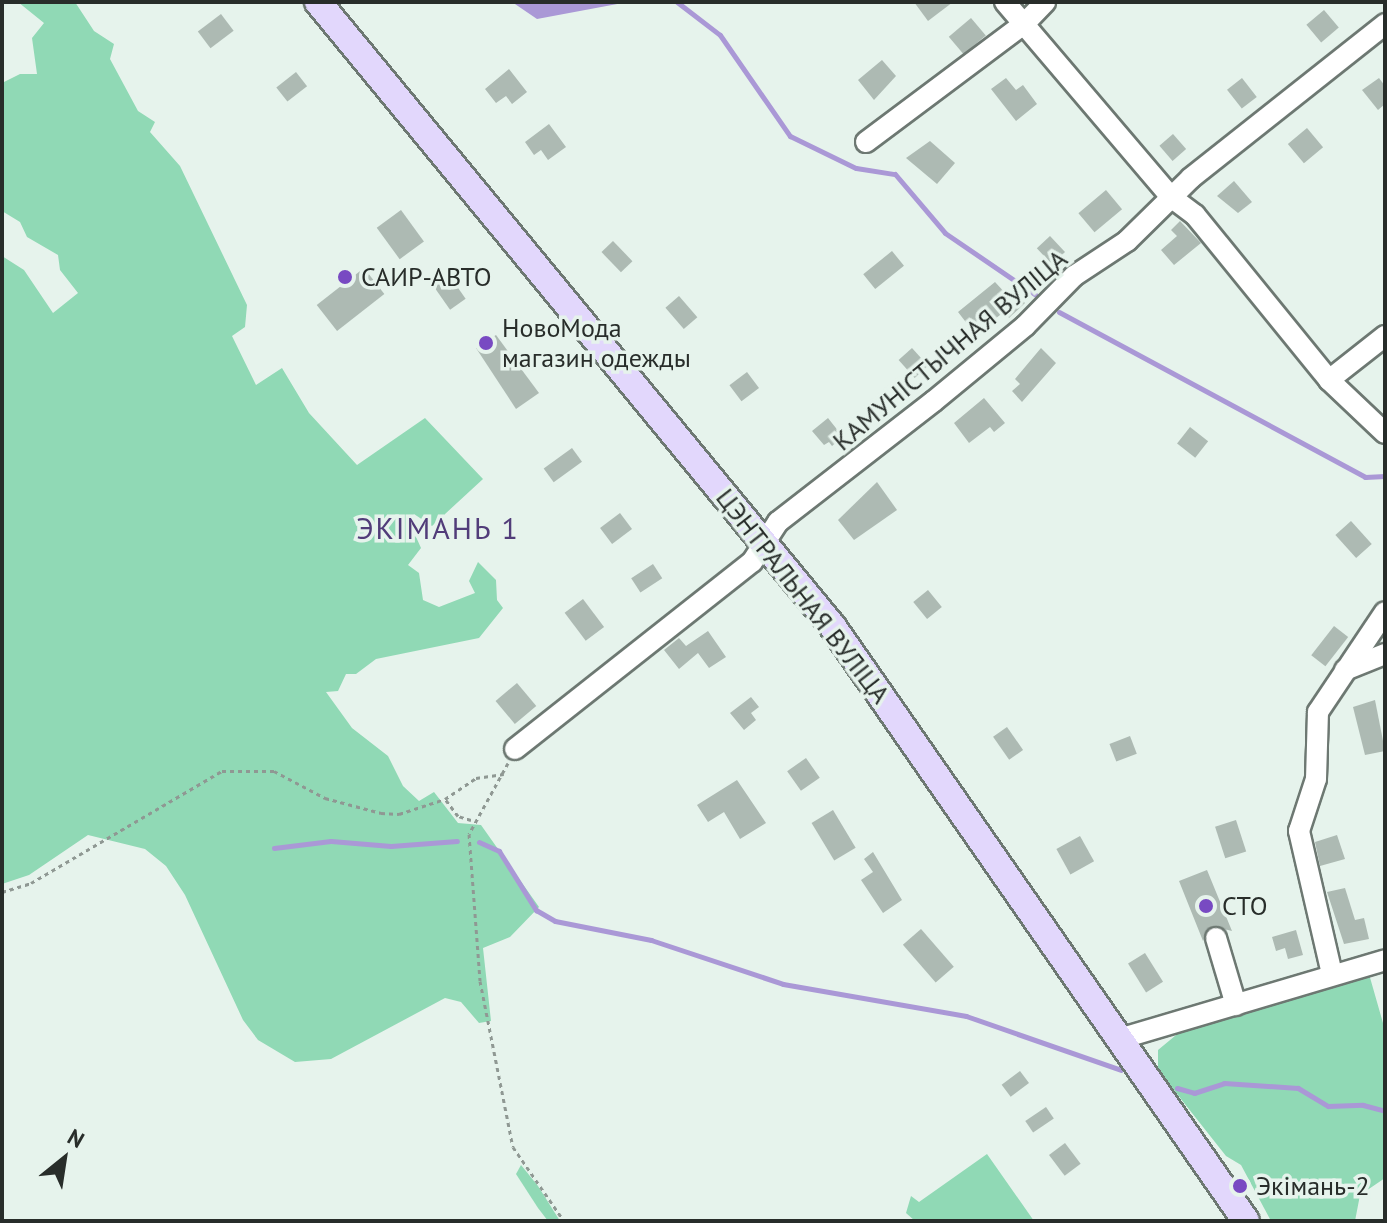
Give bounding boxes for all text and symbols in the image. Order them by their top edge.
street label: КАМУНІСТЫЧНАЯ ВУЛІЦА [827,243,1073,457]
place label: САИР-АВТО [361,261,492,293]
marker: САИР-АВТО [336,268,354,286]
place label: НовоМода магазин одежды [502,312,691,374]
marker: НовоМода магазин одежды [477,334,495,352]
street label: ЦЭНТРАЛЬНАЯ ВУЛІЦА [710,483,896,709]
district label: ЭКІМАНЬ 1 [356,510,520,546]
place label: СТО [1222,890,1267,922]
marker: СТО [1197,897,1215,915]
north arrow [24,1119,104,1199]
text: N [63,1122,89,1154]
place label: Экімань-2 [1256,1170,1370,1202]
marker: Экімань-2 [1231,1177,1249,1195]

